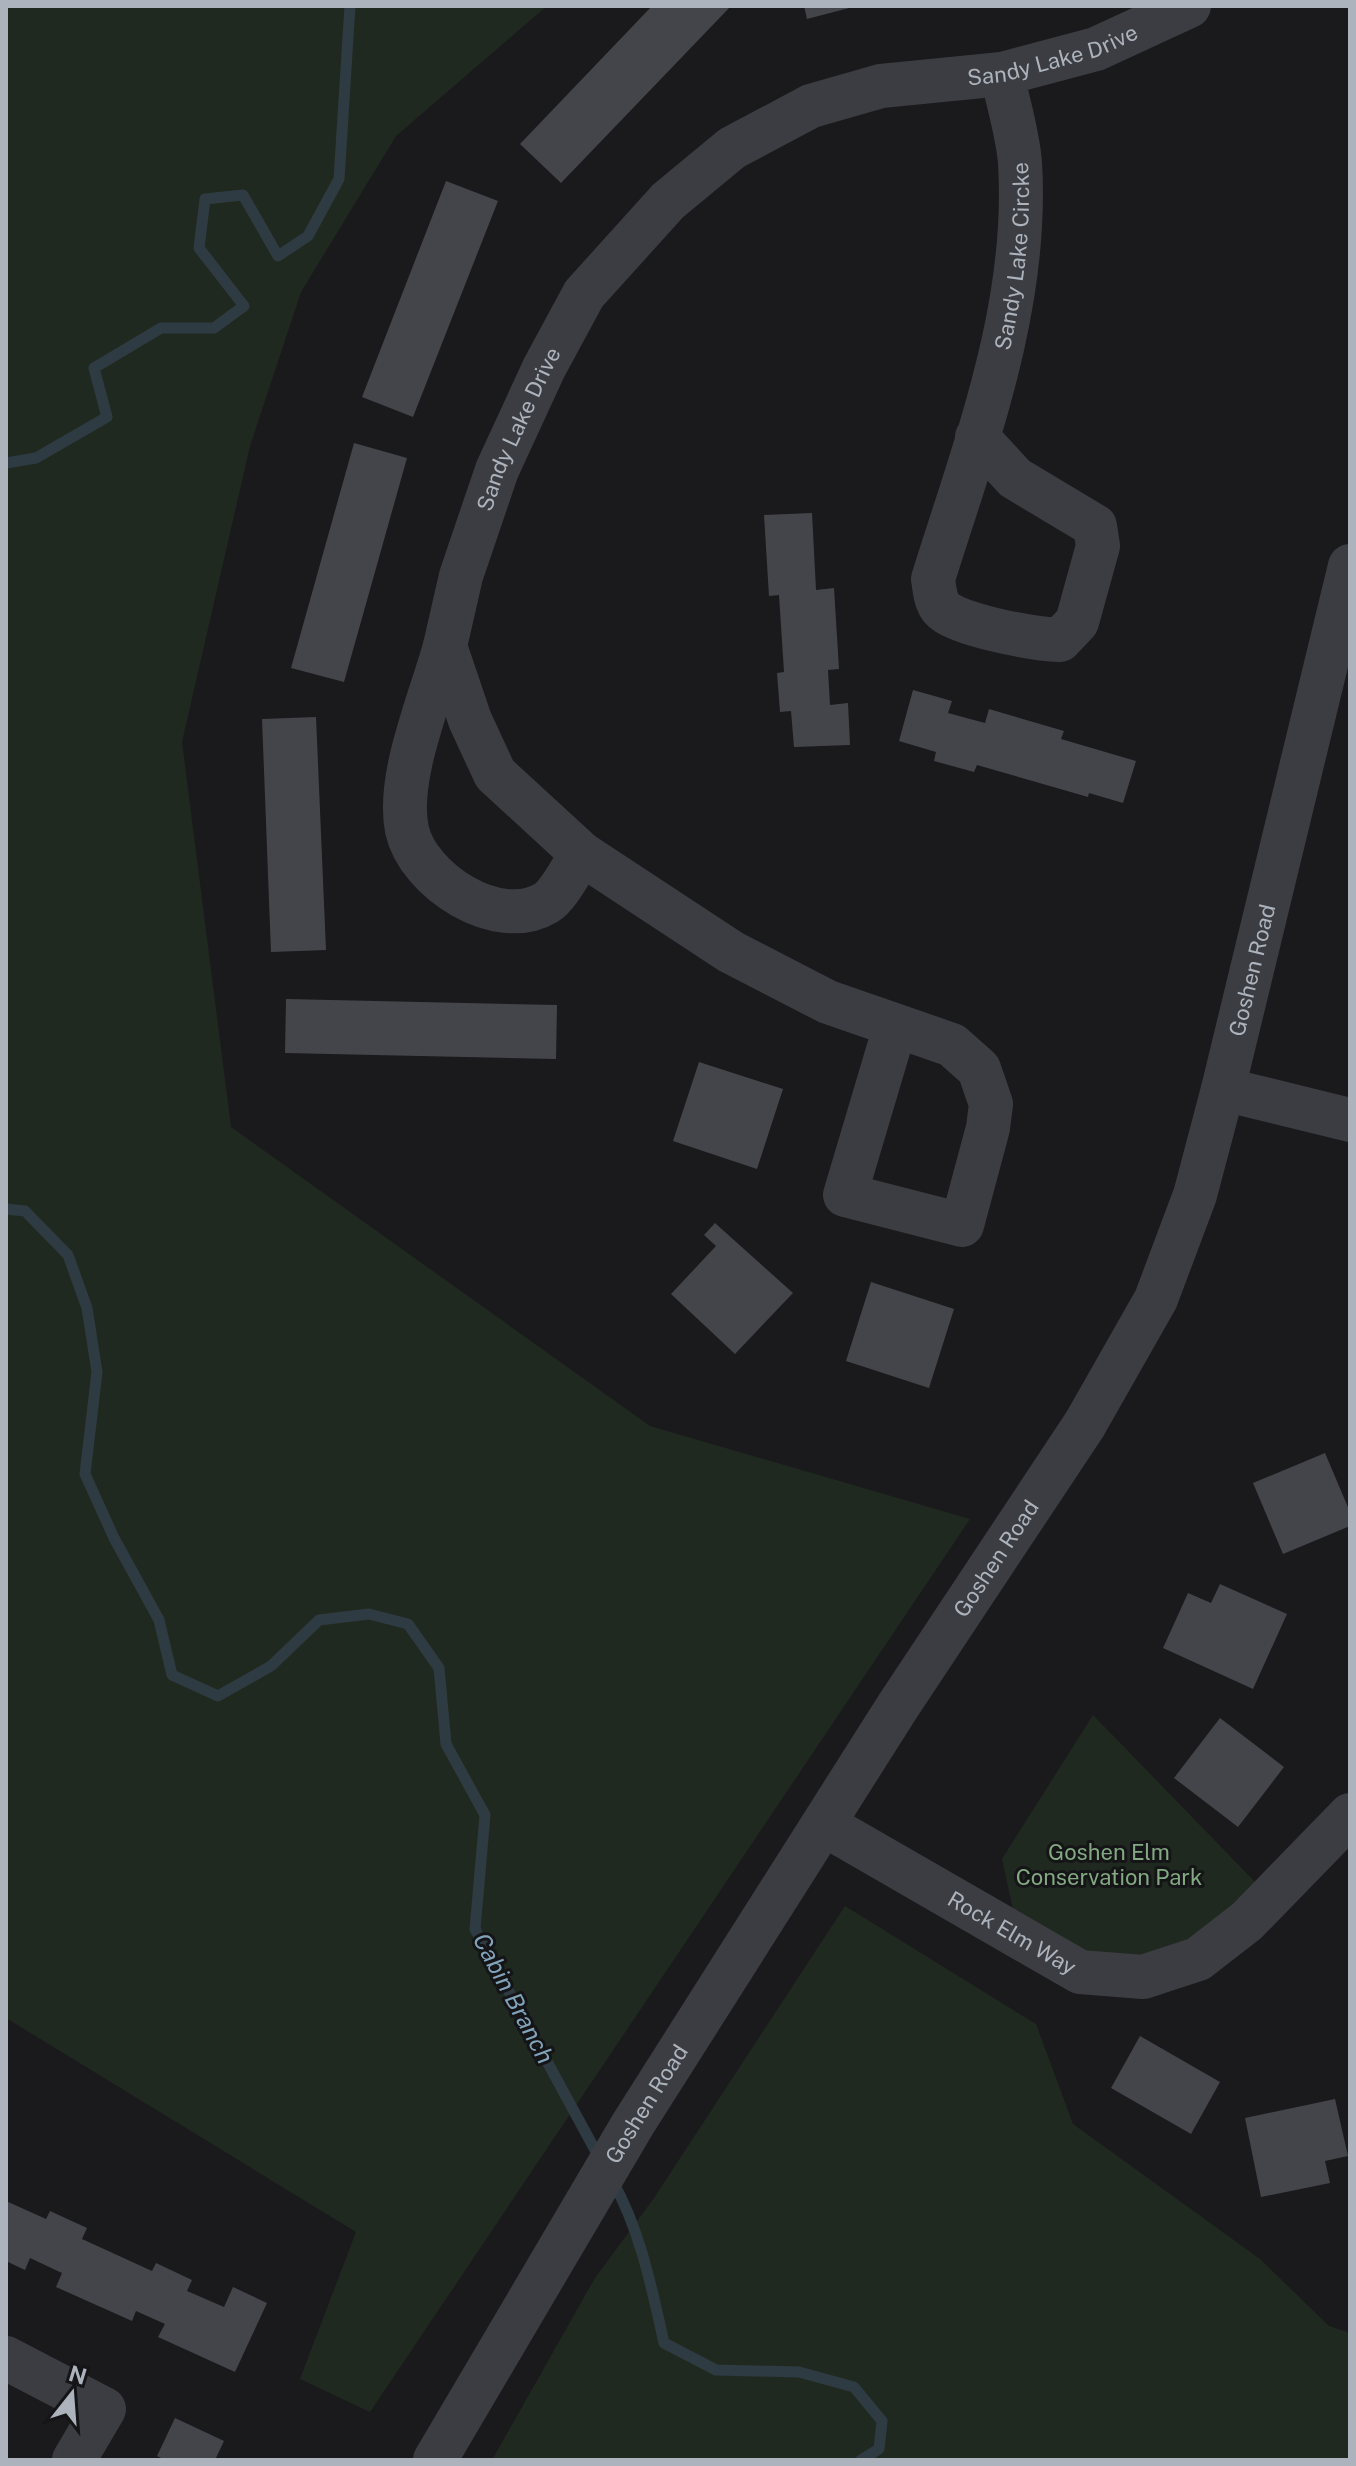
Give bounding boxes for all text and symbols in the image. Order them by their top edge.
street label: Sandy Lake Drive [966,19,1142,90]
street label: Sandy Lake Circke [989,161,1034,353]
street label: Sandy Lake Drive [471,343,566,514]
street label: Goshen Road [1223,902,1280,1039]
street label: Goshen Road [948,1495,1044,1622]
park label: Goshen Elm Conservation Park [1016,1839,1202,1890]
street label: Rock Elm Way [943,1886,1081,1980]
water label: Cabin Branch [468,1928,560,2068]
street label: Goshen Road [600,2040,693,2168]
north arrow [32,2354,112,2434]
text: N [66,2360,90,2390]

